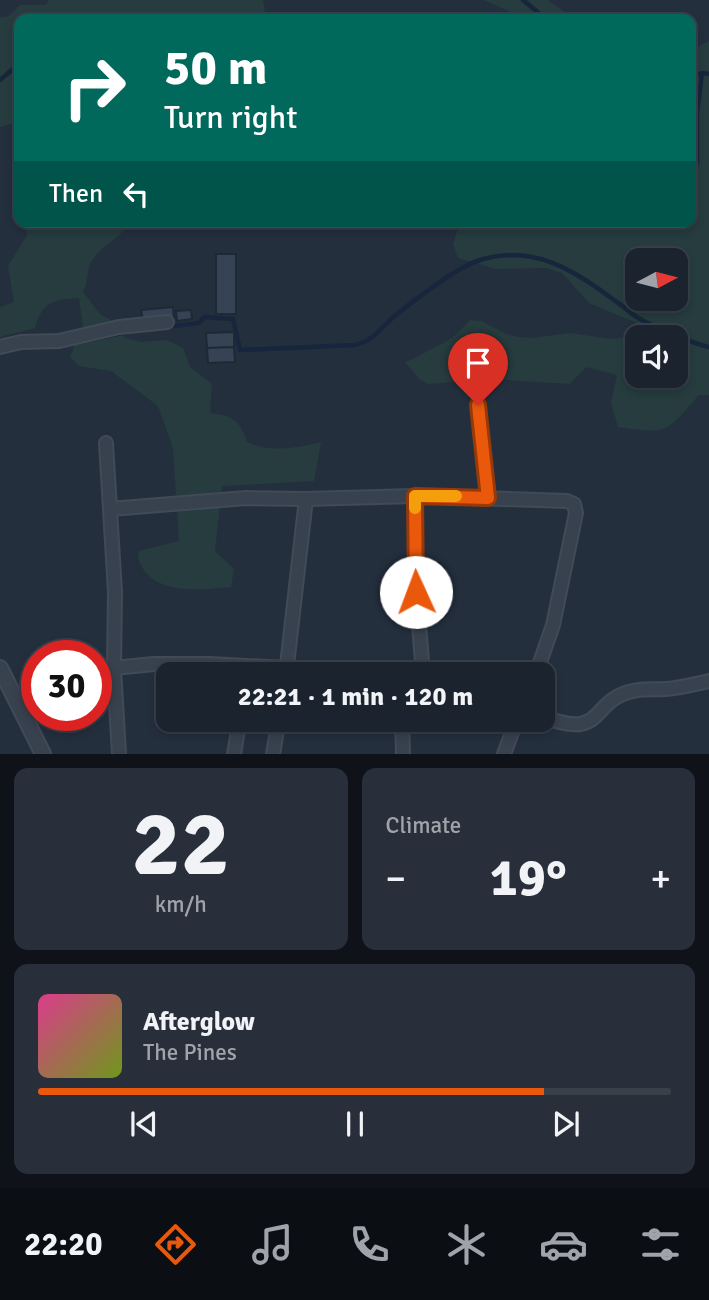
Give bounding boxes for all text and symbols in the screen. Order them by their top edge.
text: 50 m [164,38,267,98]
icon: right [49,42,140,133]
text: Turn right [164,98,297,137]
icon: left [117,175,155,213]
text: Then [49,178,103,210]
north arrow [625,248,688,312]
map controls [625,248,688,388]
button: sound [625,325,688,388]
pin [448,333,508,405]
icon: arrive [459,344,497,382]
position arrow [379,555,453,629]
speed limit sign: 30 [21,640,112,731]
text: 22:21 · 1 min · 120 m [238,681,473,713]
text: 22 [132,788,230,901]
text: Climate [386,811,461,840]
text: 19° [490,846,567,910]
text: − [386,855,406,902]
text: + [650,855,671,902]
text: km/h [155,890,207,919]
text: Afterglow [143,1006,255,1038]
text: The Pines [143,1038,237,1067]
icon: previous [125,1105,163,1143]
icon: pause [336,1105,374,1143]
icon: next [547,1105,585,1143]
icon: directions [151,1220,200,1269]
icon: music [248,1220,297,1269]
icon: phone [345,1220,394,1269]
icon: climate [442,1220,491,1269]
icon: car [539,1220,588,1269]
icon: filters [636,1220,685,1269]
text: 22:20 [24,1225,103,1264]

